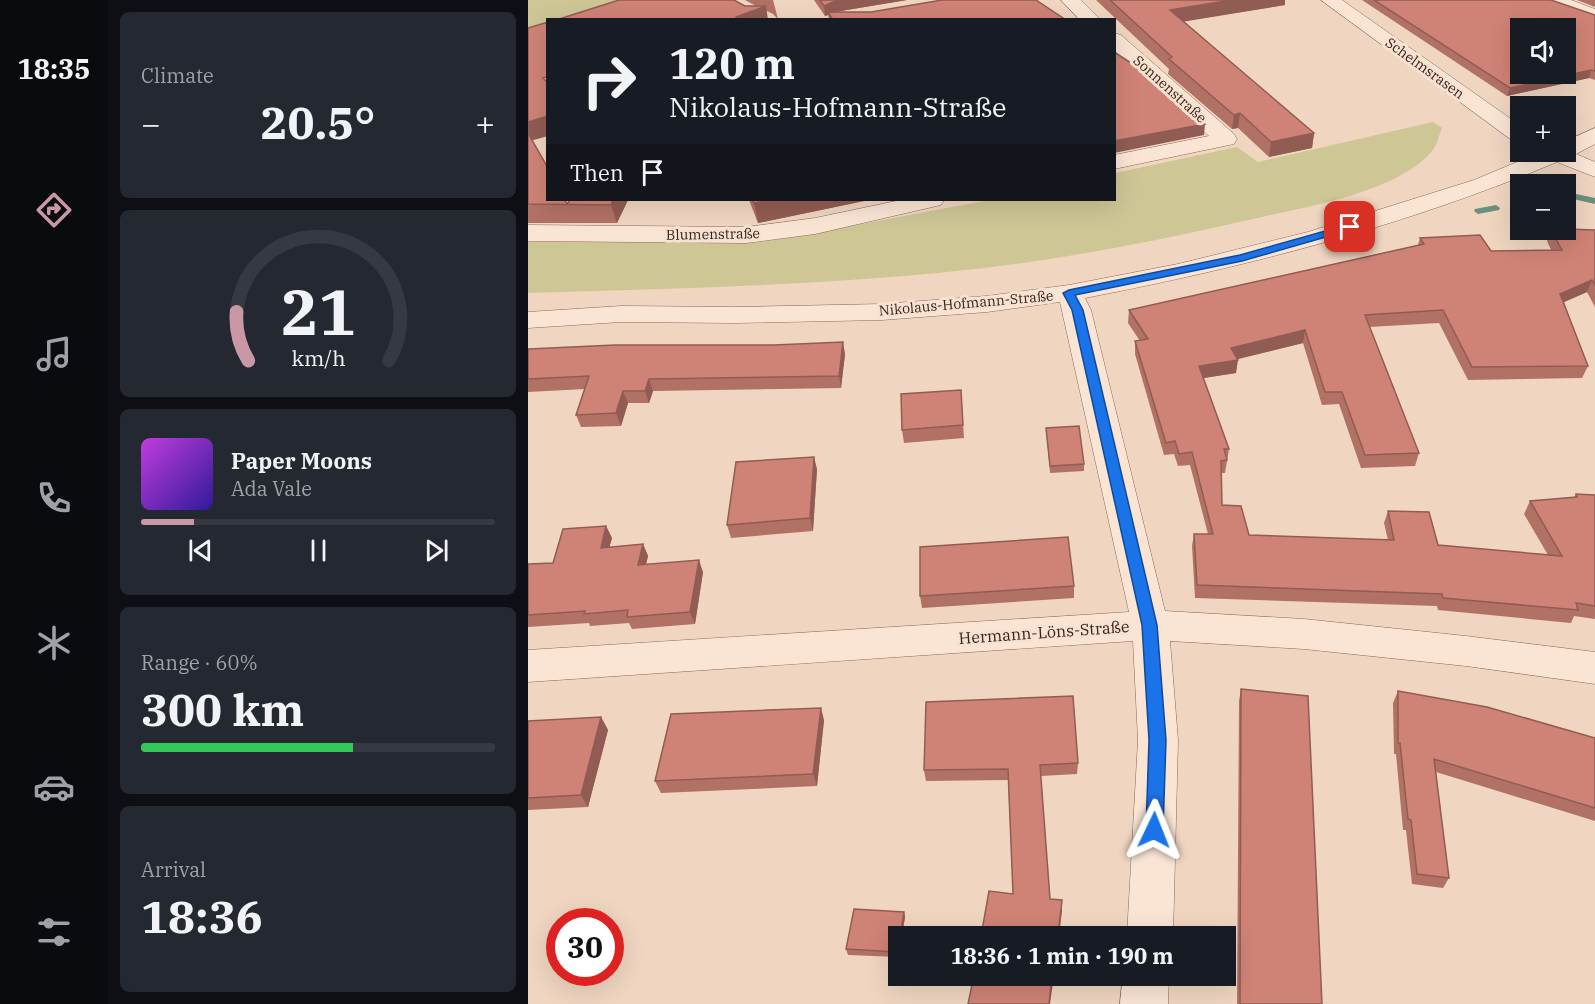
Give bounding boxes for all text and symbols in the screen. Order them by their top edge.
map controls [1510,18,1576,240]
button: sound [1510,18,1576,84]
street label: Schelmsrasen [1382,33,1468,103]
text: 120 m [669,36,795,91]
icon: right [570,42,648,120]
text: 18:35 [18,51,90,86]
street label: Sonnenstraße [1130,51,1210,127]
text: Climate [141,62,214,89]
text: Nikolaus-Hofmann-Straße [669,89,1007,124]
text: 20.5° [261,93,375,151]
button: + [1510,96,1576,162]
text: − [141,102,161,145]
text: + [475,102,495,145]
icon: arrive [636,156,669,189]
text: Then [570,158,624,187]
button: − [1510,174,1576,240]
icon: directions [33,189,75,231]
pin [1324,201,1375,252]
icon: arrive [1333,210,1366,243]
street label: Blumenstraße [666,224,760,244]
text: 21 [281,271,355,352]
street label: Nikolaus-Hofmann-Straße [878,286,1054,320]
icon: music [33,333,75,375]
text: km/h [291,344,345,372]
text: Paper Moons [231,446,372,475]
text: Ada Vale [231,475,312,502]
icon: phone [33,477,75,519]
icon: previous [184,534,217,567]
icon: pause [302,534,335,567]
icon: next [420,534,453,567]
street label: Hermann-Löns-Straße [958,616,1130,648]
icon: climate [33,622,75,664]
text: Range · 60% [141,649,258,676]
text: 300 km [141,680,304,738]
icon: car [33,766,75,808]
position arrow [1122,798,1186,862]
text: Arrival [141,856,206,883]
text: 18:36 [141,887,263,945]
speed limit sign: 30 [546,908,624,986]
icon: filters [33,911,75,953]
text: 18:36 · 1 min · 190 m [950,941,1174,970]

